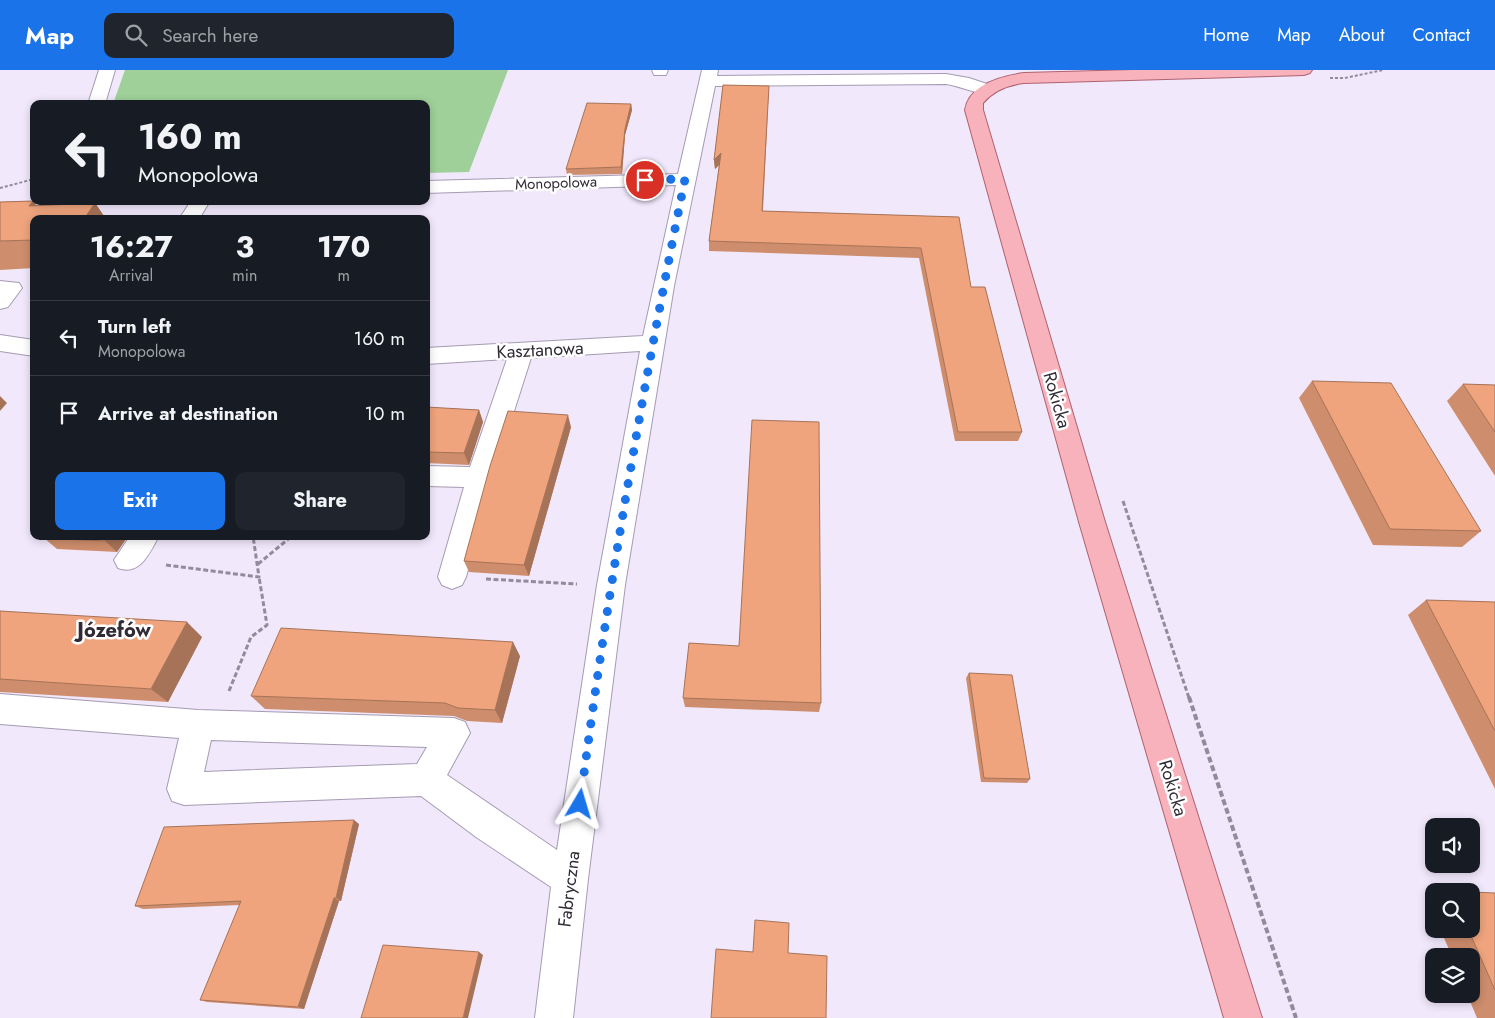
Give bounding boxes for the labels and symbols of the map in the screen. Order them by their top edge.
pin [624,159,666,201]
street label: Monopolowa [515,171,597,195]
street label: Kasztanowa [496,335,584,365]
street label: Rokicka [1037,369,1077,431]
district label: Józefów [73,616,151,645]
street label: Rokicka [1152,757,1194,819]
position arrow [553,777,605,829]
street label: Fabryczna [551,849,587,929]

